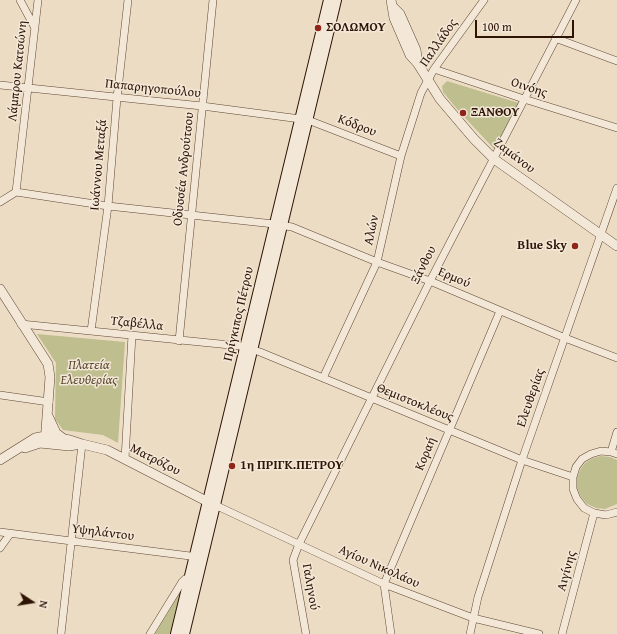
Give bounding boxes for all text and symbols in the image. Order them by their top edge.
scale bar [477,12,576,38]
street label: Παλλάδος [417,16,461,70]
text: 100 m [482,18,512,35]
street label: Λάμπρου Κατσώνη [5,20,31,122]
place label: ΣΟΛΩΜΟΥ [326,20,386,36]
marker: ΣΟΛΩΜΟΥ [313,23,323,33]
street label: Οινόης [509,75,549,101]
street label: Παπαρηγοπούλου [104,76,202,102]
place label: ΞΑΝΘΟΥ [471,105,519,121]
marker: ΞΑΝΘΟΥ [458,108,468,118]
street label: Οδυσσέα Ανδρούτσου [170,111,198,227]
street label: Κόδρου [335,111,379,141]
street label: Ιωάννου Μεταξά [87,119,111,211]
street label: Ζαμάνου [490,135,538,177]
street label: Αλών [361,213,383,247]
place label: Blue Sky [517,238,567,254]
marker: Blue Sky [570,241,580,251]
street label: Ξάνθου [408,243,440,287]
street label: Ερμού [436,264,472,292]
street label: Πρίγκιπος Πέτρου [221,265,257,363]
street label: Τζαβέλλα [110,313,164,335]
park label: Πλατεία Ελευθερίας [61,358,117,389]
street label: Ελευθερίας [514,367,548,429]
street label: Θεμιστοκλέους [374,380,456,426]
street label: Κοραή [412,435,440,473]
street label: Ματρόζου [127,441,183,479]
place label: 1η ΠΡΙΓΚ.ΠΕΤΡΟΥ [240,458,343,474]
marker: 1η ΠΡΙΓΚ.ΠΕΤΡΟΥ [227,461,237,471]
street label: Υψηλάντου [71,521,135,545]
street label: Αγίου Νικολάου [336,542,422,592]
street label: Αιγίνης [554,549,580,593]
street label: Γαληνού [298,563,322,611]
north arrow [12,582,52,622]
text: N [35,599,52,610]

